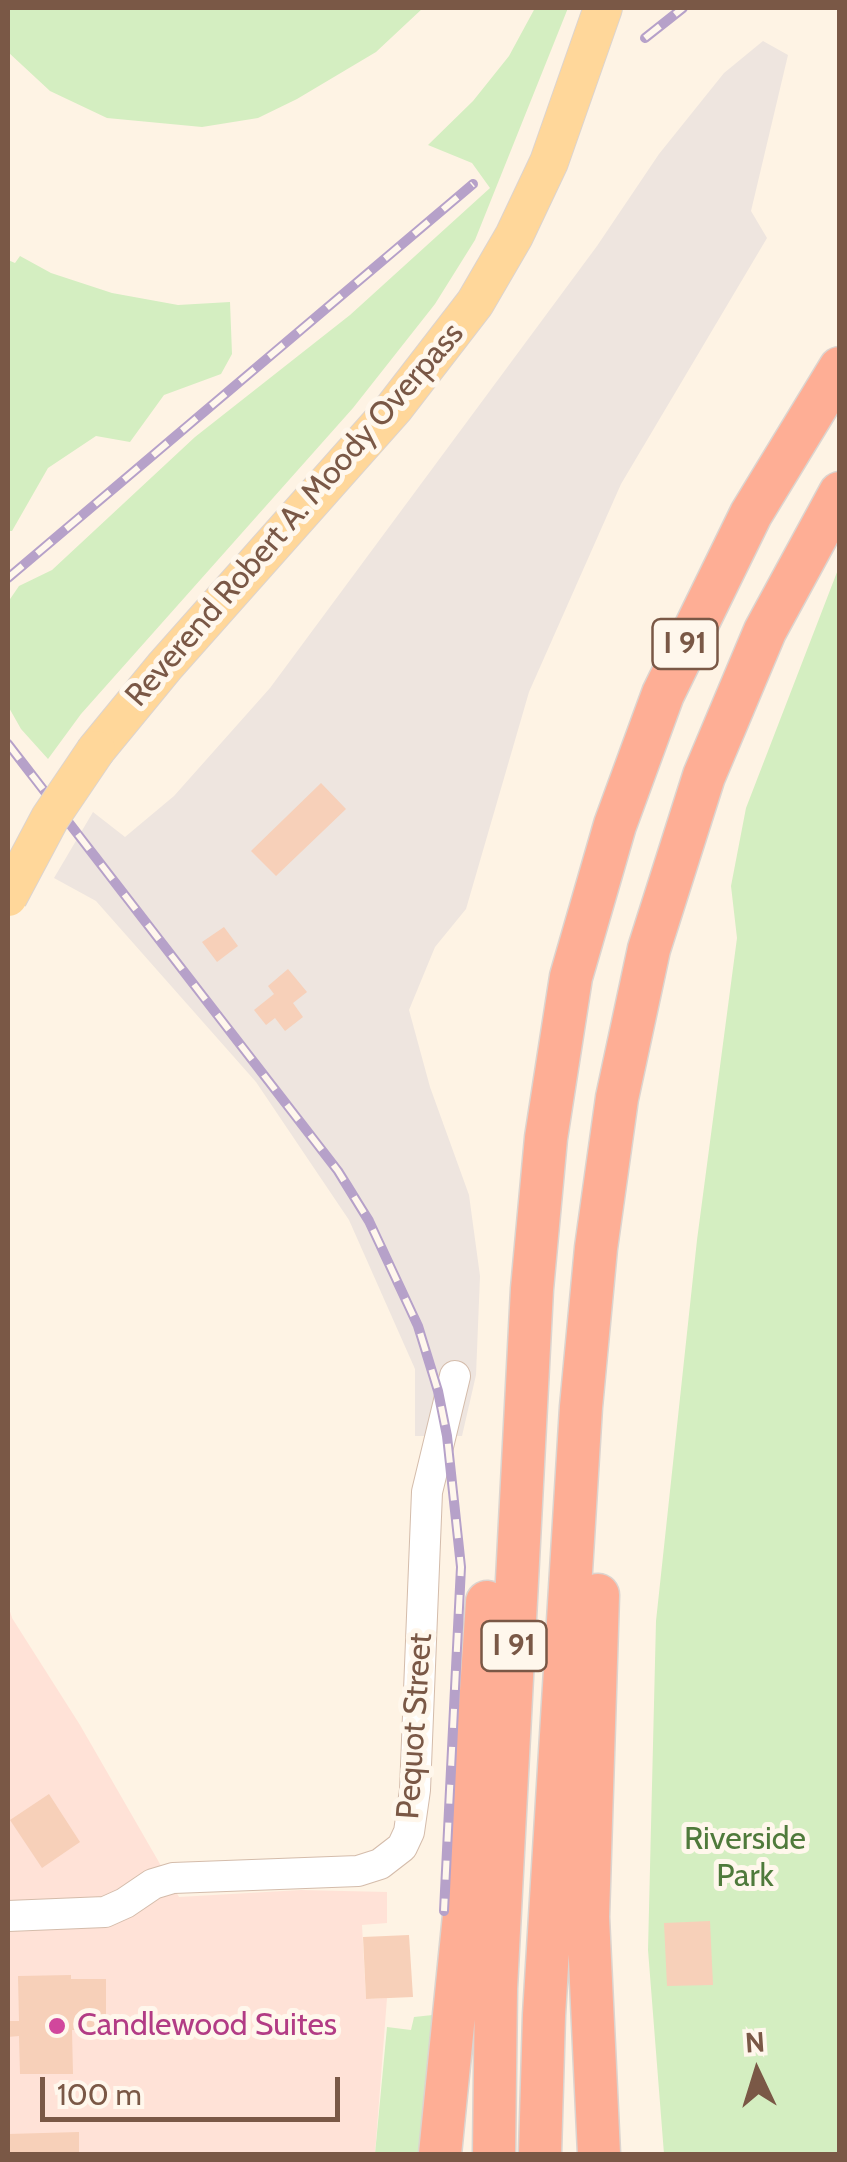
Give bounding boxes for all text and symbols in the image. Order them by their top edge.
street label: Reverend Robert A. Moody Overpass [118,315,472,715]
road number: I 91 [652,619,718,669]
road number: I 91 [482,1621,546,1671]
street label: Pequot Street [389,1632,441,1820]
park label: Riverside Park [684,1821,806,1896]
place label: Candlewood Suites [77,2007,337,2045]
marker: Candlewood Suites [46,2015,68,2037]
north arrow [707,2022,807,2122]
text: N [744,2024,766,2060]
scale bar [45,2057,345,2119]
text: 100 m [57,2076,142,2113]

